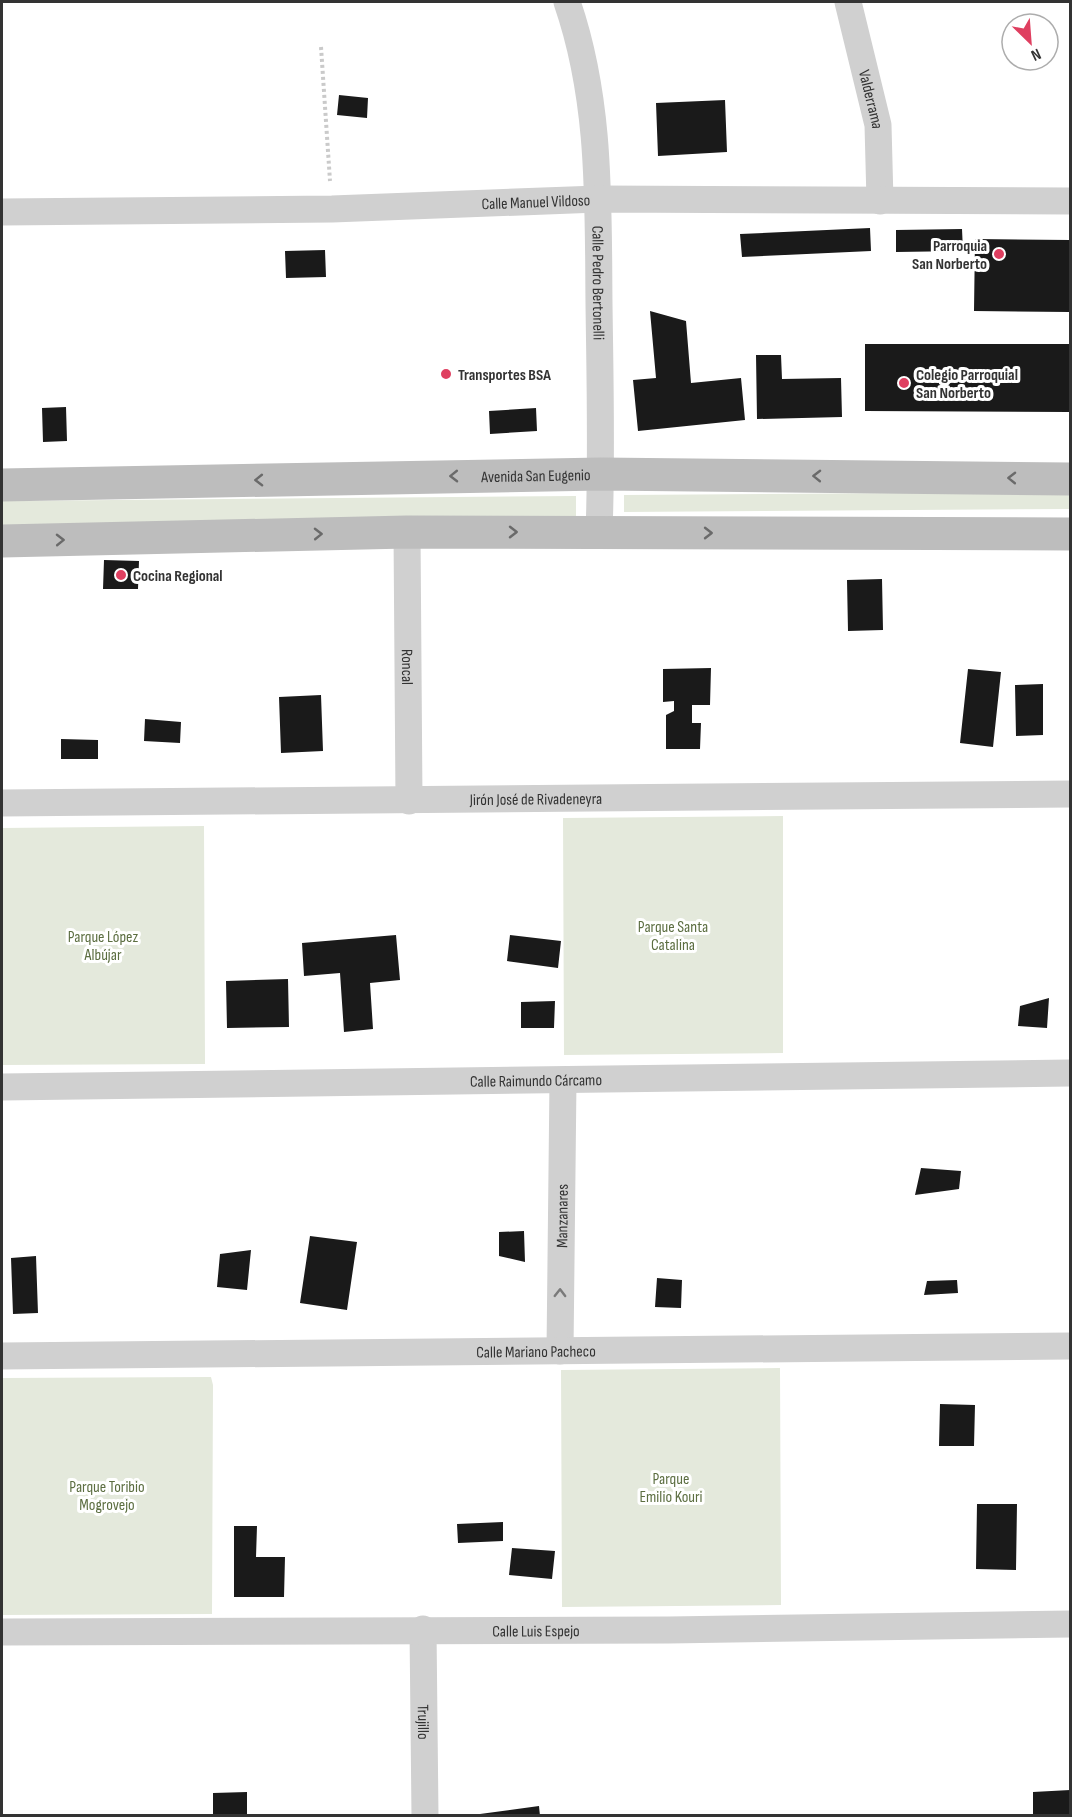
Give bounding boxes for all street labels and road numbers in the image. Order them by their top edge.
street label: Valderrama [854,68,886,129]
street label: Calle Manuel Vildoso [481,191,591,214]
street label: Calle Pedro Bertonelli [587,226,608,340]
street label: Avenida San Eugenio [480,466,591,487]
street label: Roncal [397,649,416,685]
street label: Jirón José de Rivadeneyra [469,790,602,810]
street label: Calle Raimundo Cárcamo [470,1071,602,1092]
street label: Manzanares [553,1184,573,1248]
street label: Calle Mariano Pacheco [476,1342,596,1363]
street label: Calle Luis Espejo [492,1622,580,1642]
street label: Trujillo [413,1704,432,1740]

